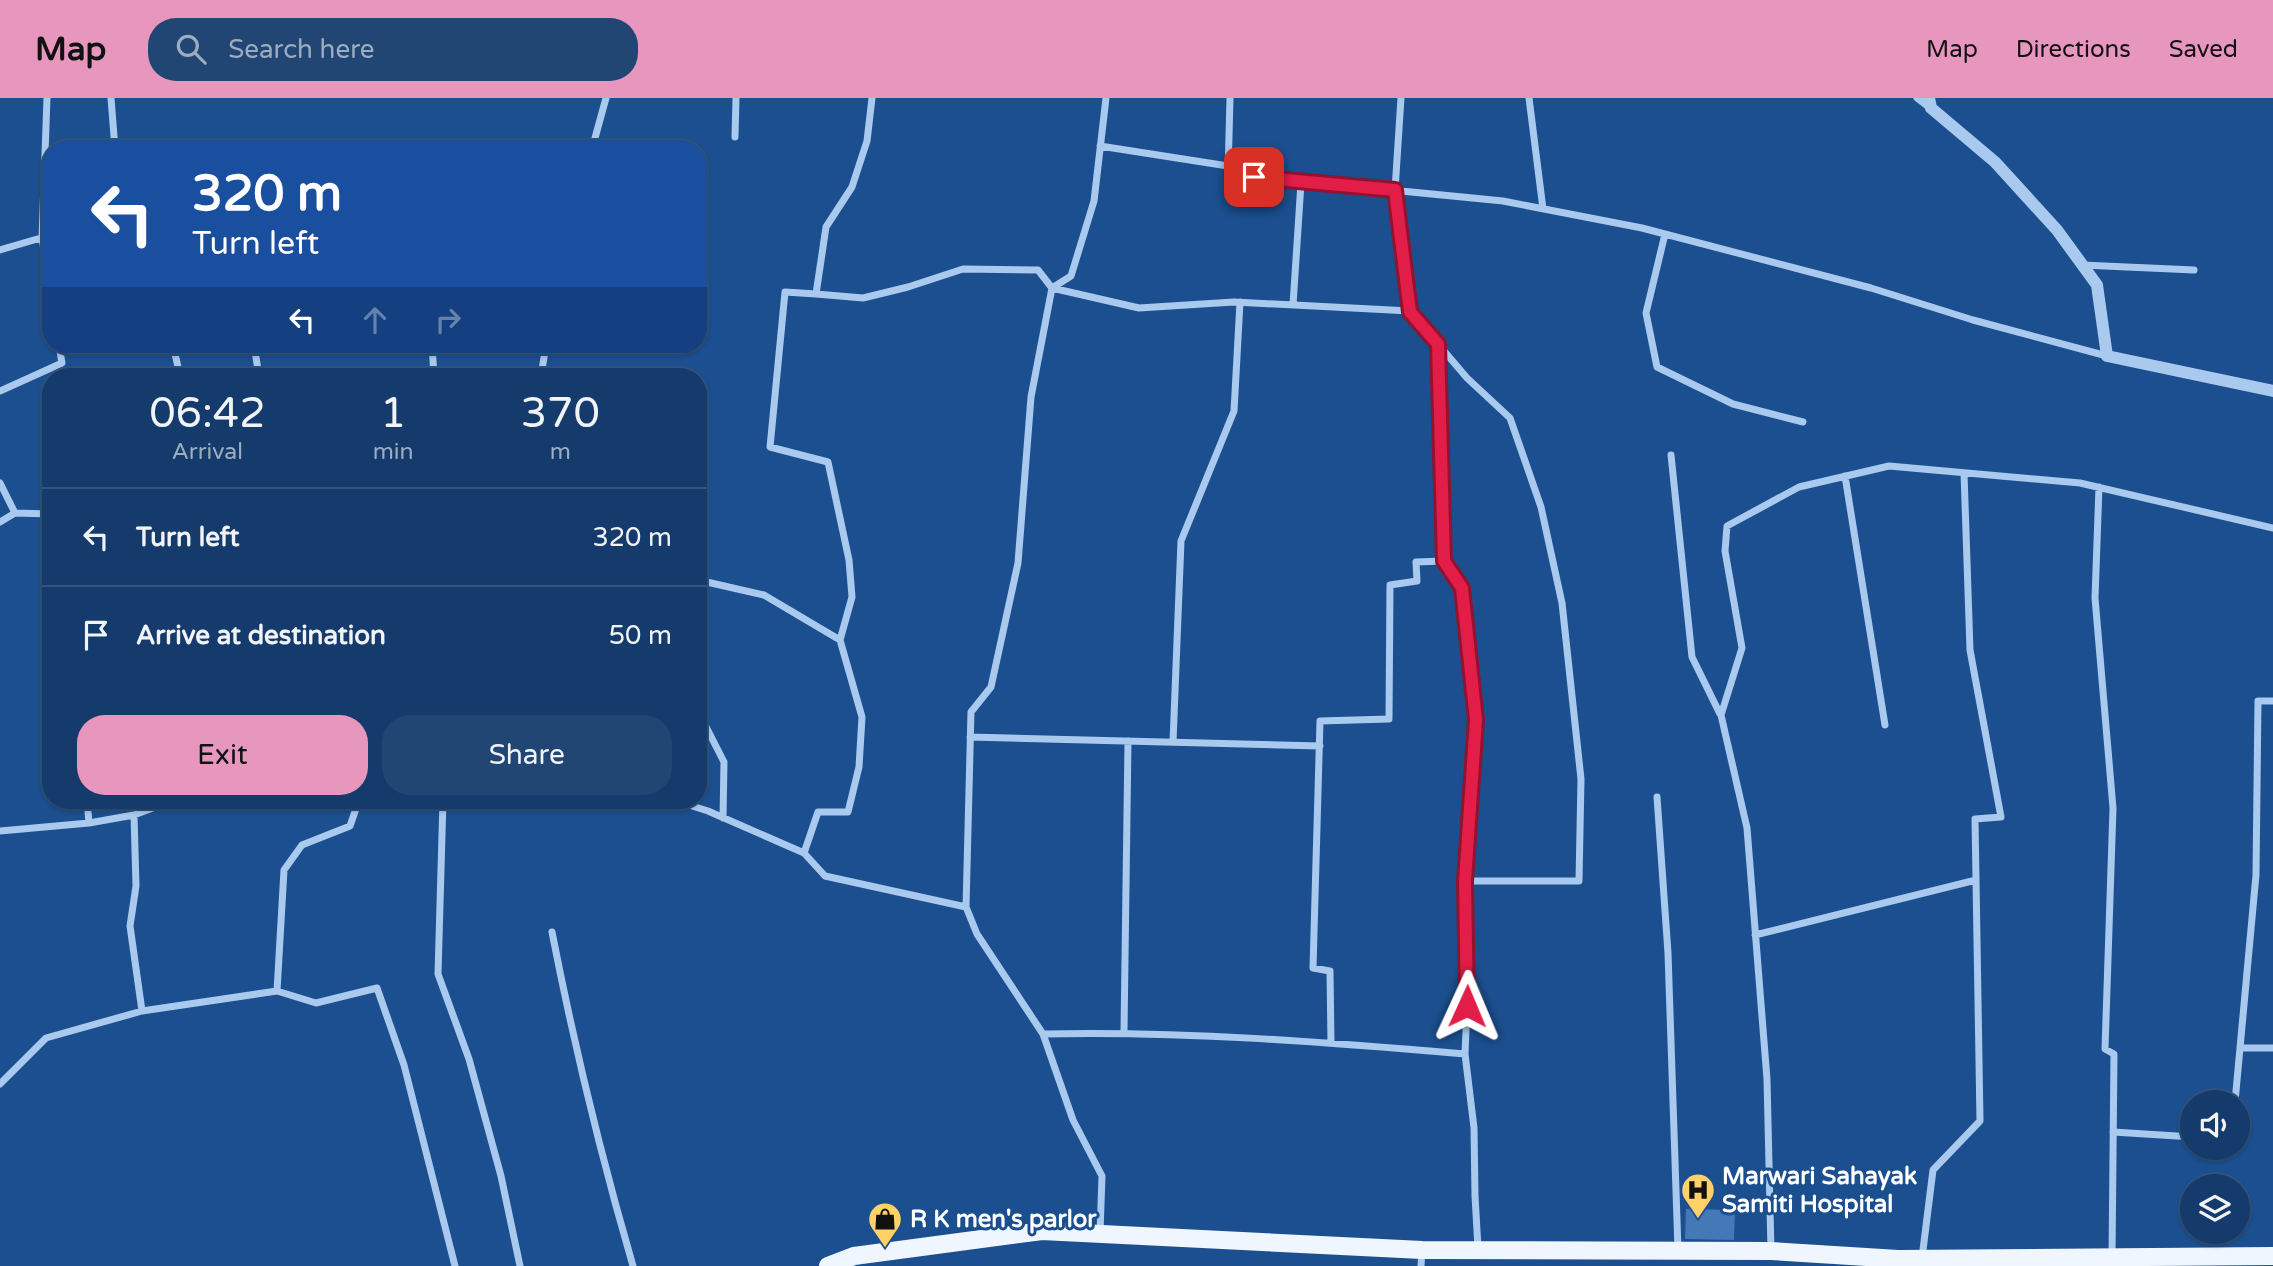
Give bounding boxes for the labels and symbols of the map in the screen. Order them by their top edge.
pin [1224,147,1284,207]
position arrow [1430,969,1504,1043]
place label: Marwari Sahayak Samiti Hospital [1722,1162,1917,1219]
hospital icon: Marwari Sahayak Samiti Hospital [1679,1171,1717,1220]
shop icon: R K men's parlor [866,1200,904,1249]
place label: R K men's parlor [910,1205,1097,1234]

